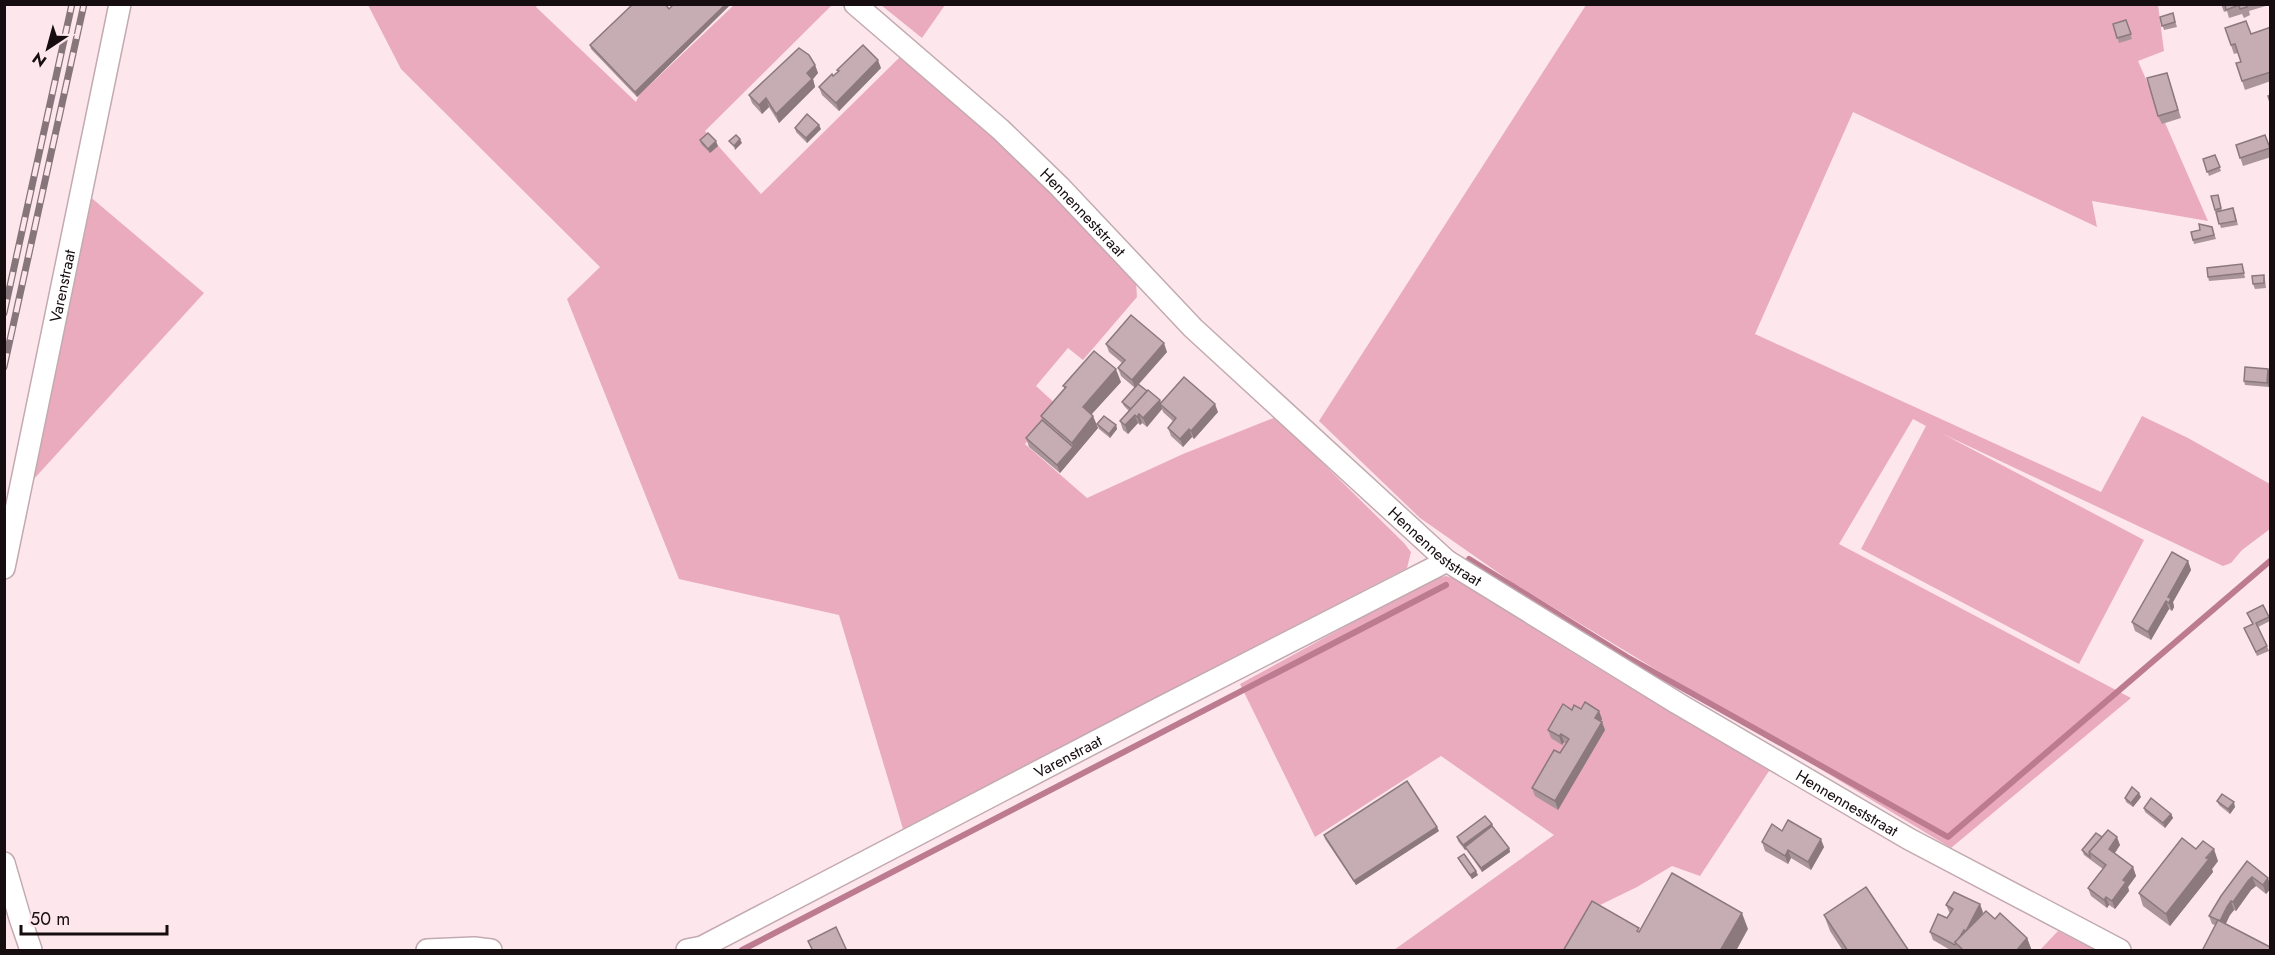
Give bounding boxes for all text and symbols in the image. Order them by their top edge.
north arrow [18,18,78,78]
text: N [28,47,51,73]
street label: Hennenneststraat [1035,162,1131,262]
street label: Varenstraat [43,247,81,324]
street label: Hennenneststraat [1383,501,1487,591]
street label: Varenstraat [1030,729,1106,783]
street label: Hennenneststraat [1792,764,1903,842]
scale bar [21,898,166,936]
text: 50 m [30,906,70,932]

